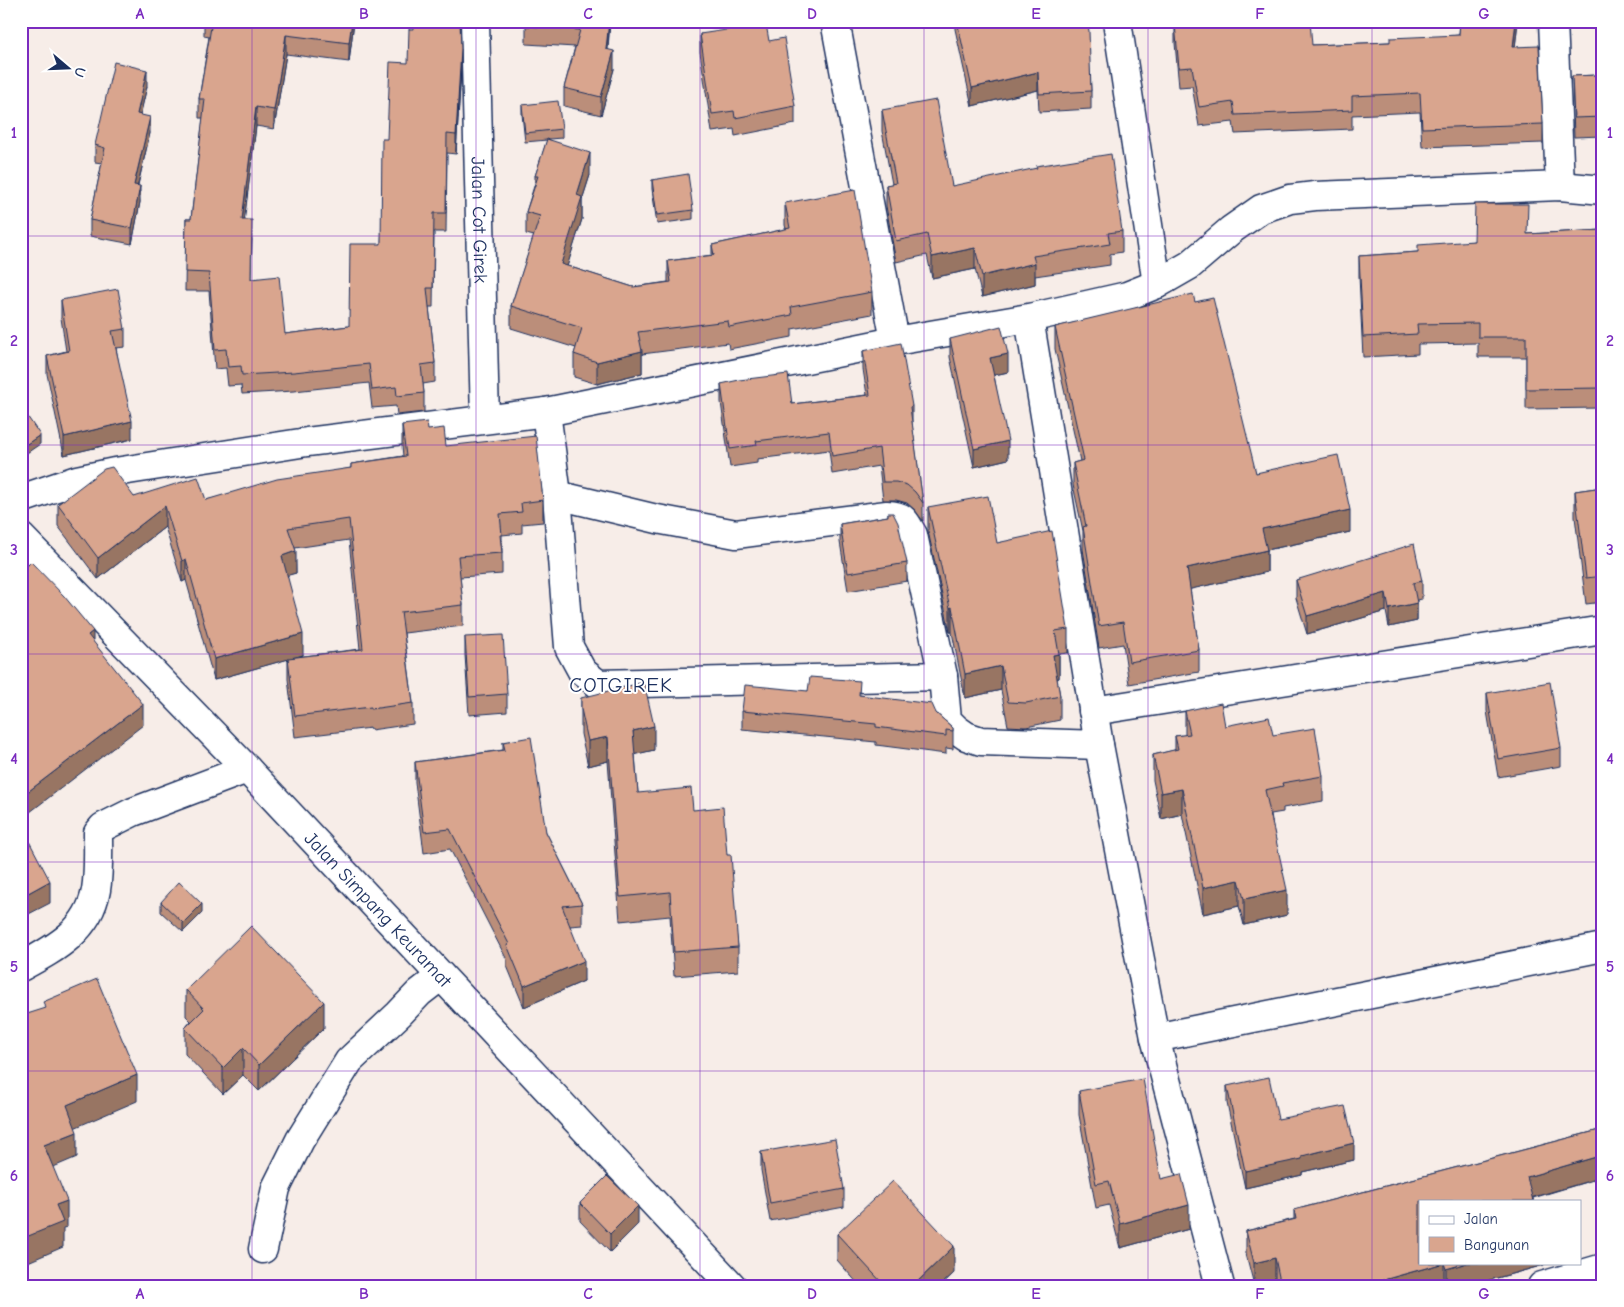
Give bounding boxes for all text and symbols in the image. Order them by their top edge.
text: A [136,5,145,23]
text: B [359,5,369,23]
text: C [583,5,593,23]
text: D [807,5,817,23]
text: E [1031,5,1041,23]
text: F [1255,5,1265,23]
text: G [1478,5,1490,23]
north arrow [42,42,92,92]
text: U [70,65,89,79]
text: 1 [11,124,17,142]
text: 1 [1607,124,1613,142]
street label: Jalan Cot Girek [466,156,492,284]
text: 2 [10,332,18,350]
text: 2 [1606,332,1614,350]
text: 3 [10,541,18,559]
text: 3 [1606,541,1614,559]
district label: COTGIREK [569,673,673,697]
text: 4 [10,750,18,768]
text: 4 [1606,750,1614,768]
street label: Jalan Simpang Keuramat [300,828,456,992]
text: 5 [10,958,18,976]
text: 5 [1606,958,1614,976]
text: 6 [10,1167,18,1185]
text: 6 [1606,1167,1614,1185]
legend [1419,1200,1582,1264]
text: Jalan [1464,1210,1498,1228]
text: Bangunan [1464,1236,1529,1254]
text: A [136,1285,145,1303]
text: B [359,1285,369,1303]
text: C [583,1285,593,1303]
text: D [807,1285,817,1303]
text: E [1031,1285,1041,1303]
text: F [1255,1285,1265,1303]
text: G [1478,1285,1490,1303]

